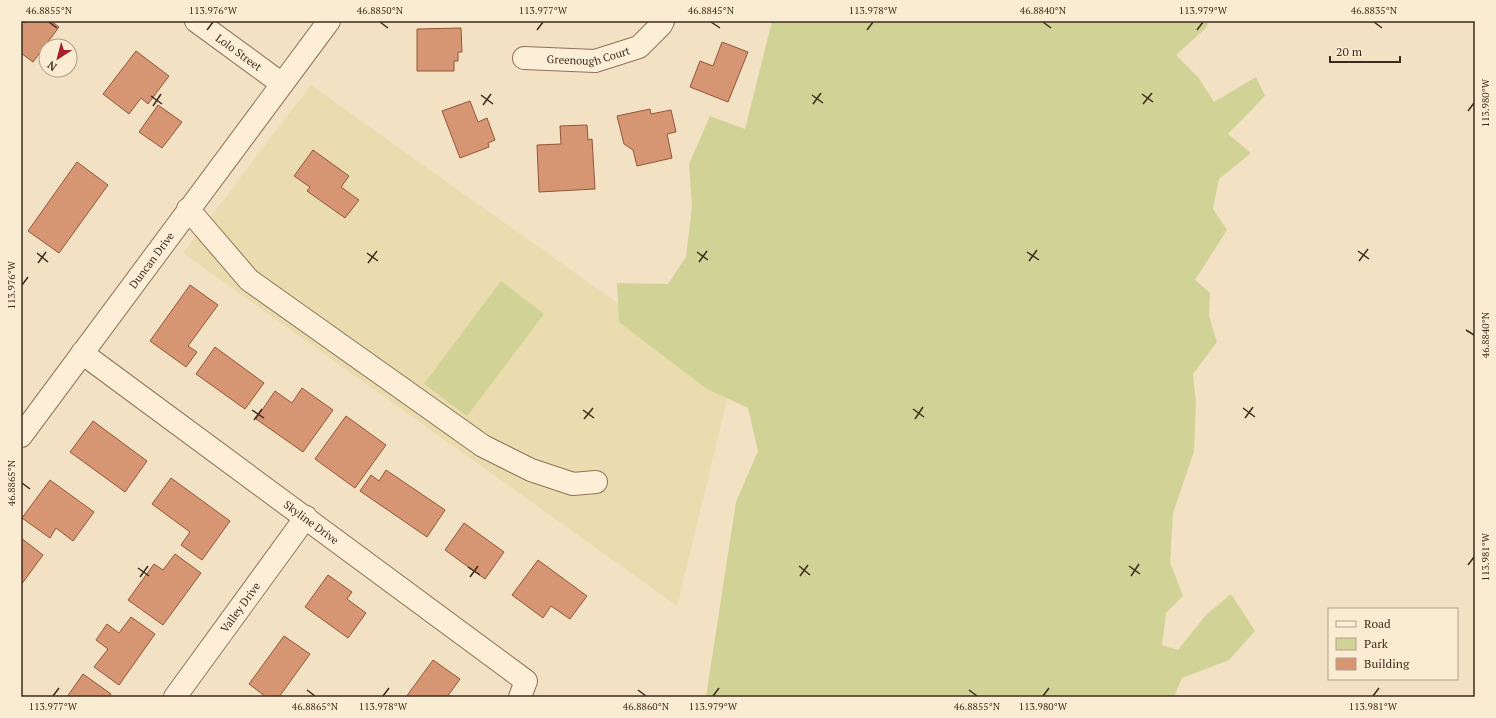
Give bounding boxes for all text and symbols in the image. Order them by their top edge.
text: 46.8855°N [26,4,73,17]
text: 113.976°W [189,4,238,17]
text: 46.8850°N [357,4,404,17]
text: 113.977°W [519,4,568,17]
text: 46.8845°N [688,4,735,17]
text: 113.978°W [849,4,898,17]
text: 46.8840°N [1020,4,1067,17]
text: 113.979°W [1179,4,1228,17]
text: 46.8835°N [1351,4,1398,17]
street label: Lolo Street [213,31,265,74]
north arrow [38,38,78,78]
scale bar [1330,38,1400,64]
street label: Greenough Court [546,43,632,68]
text: 20 m [1336,44,1363,59]
text: N [44,58,60,74]
text: 113.980°W [1479,78,1492,127]
street label: Duncan Drive [126,229,177,291]
text: 113.976°W [5,260,18,309]
text: 46.8840°N [1479,311,1492,358]
text: 46.8865°N [5,459,18,506]
street label: Skyline Drive [281,497,342,548]
text: 113.981°W [1479,532,1492,581]
street label: Valley Drive [217,579,264,635]
legend [1328,608,1458,680]
text: Road [1364,616,1391,631]
text: Park [1364,636,1389,651]
text: Building [1364,656,1410,671]
text: 113.977°W [29,700,78,713]
text: 46.8865°N [292,700,339,713]
text: 113.978°W [359,700,408,713]
text: 46.8860°N [623,700,670,713]
text: 113.979°W [689,700,738,713]
text: 46.8855°N [954,700,1001,713]
text: 113.980°W [1019,700,1068,713]
text: 113.981°W [1349,700,1398,713]

